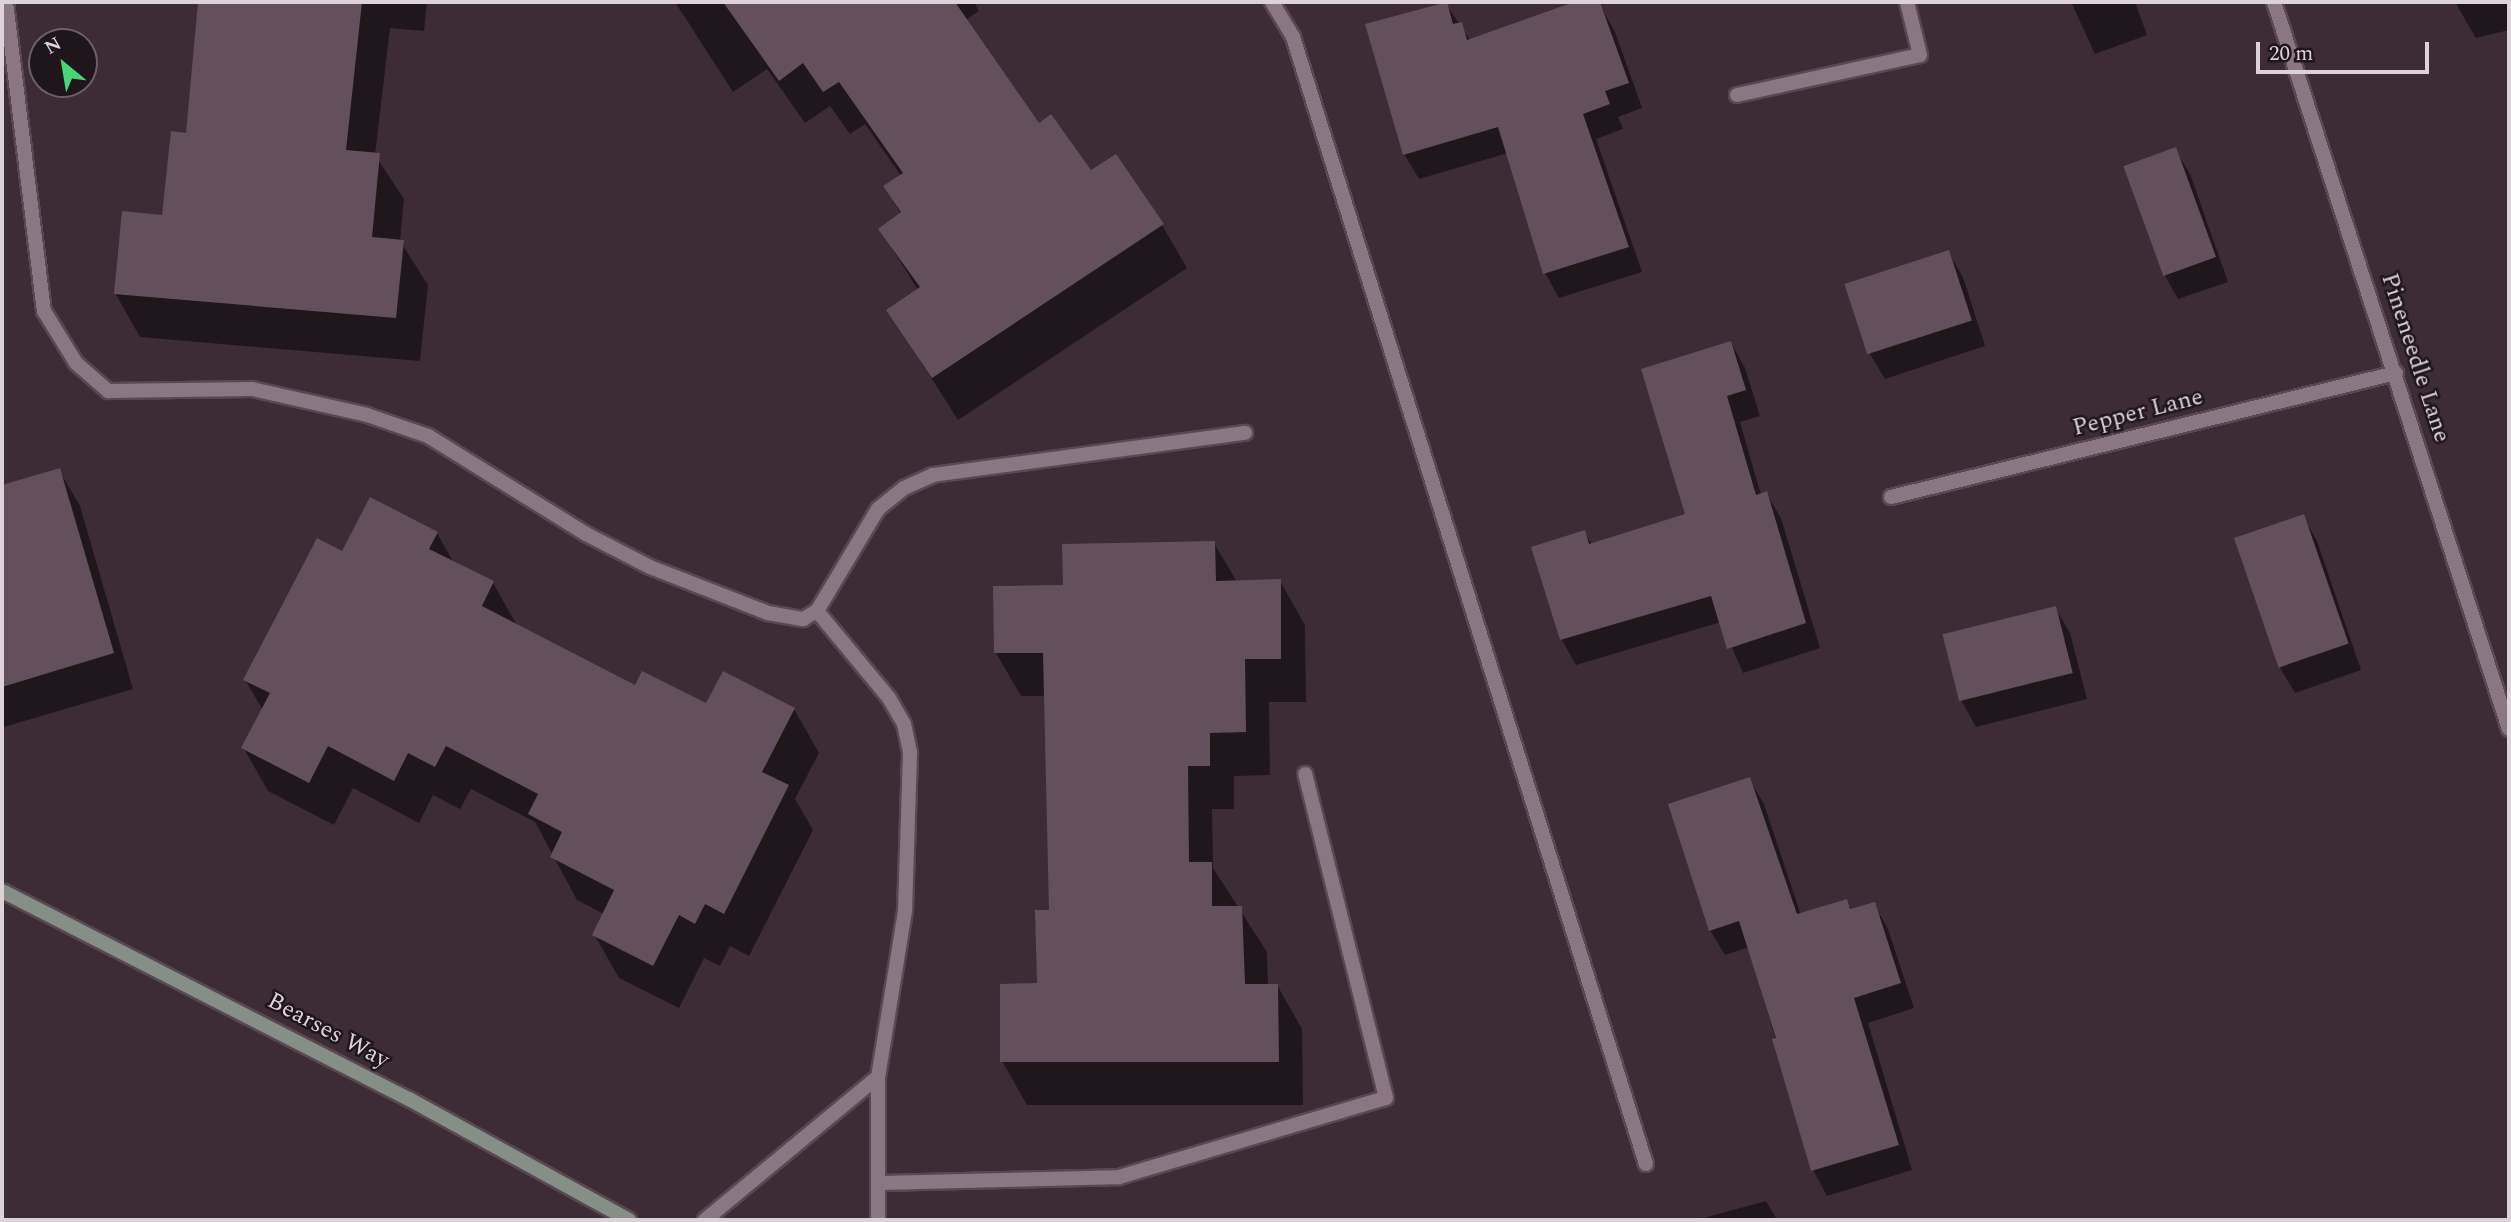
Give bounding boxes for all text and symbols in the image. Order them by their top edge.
north arrow [28,28,98,98]
scale bar [2259,28,2432,72]
text: N [39,30,67,63]
text: 20 m [2269,38,2313,70]
street label: Pineneedle Lane [2374,270,2456,446]
street label: Pepper Lane [2070,383,2206,443]
street label: Bearses Way [262,987,394,1075]

